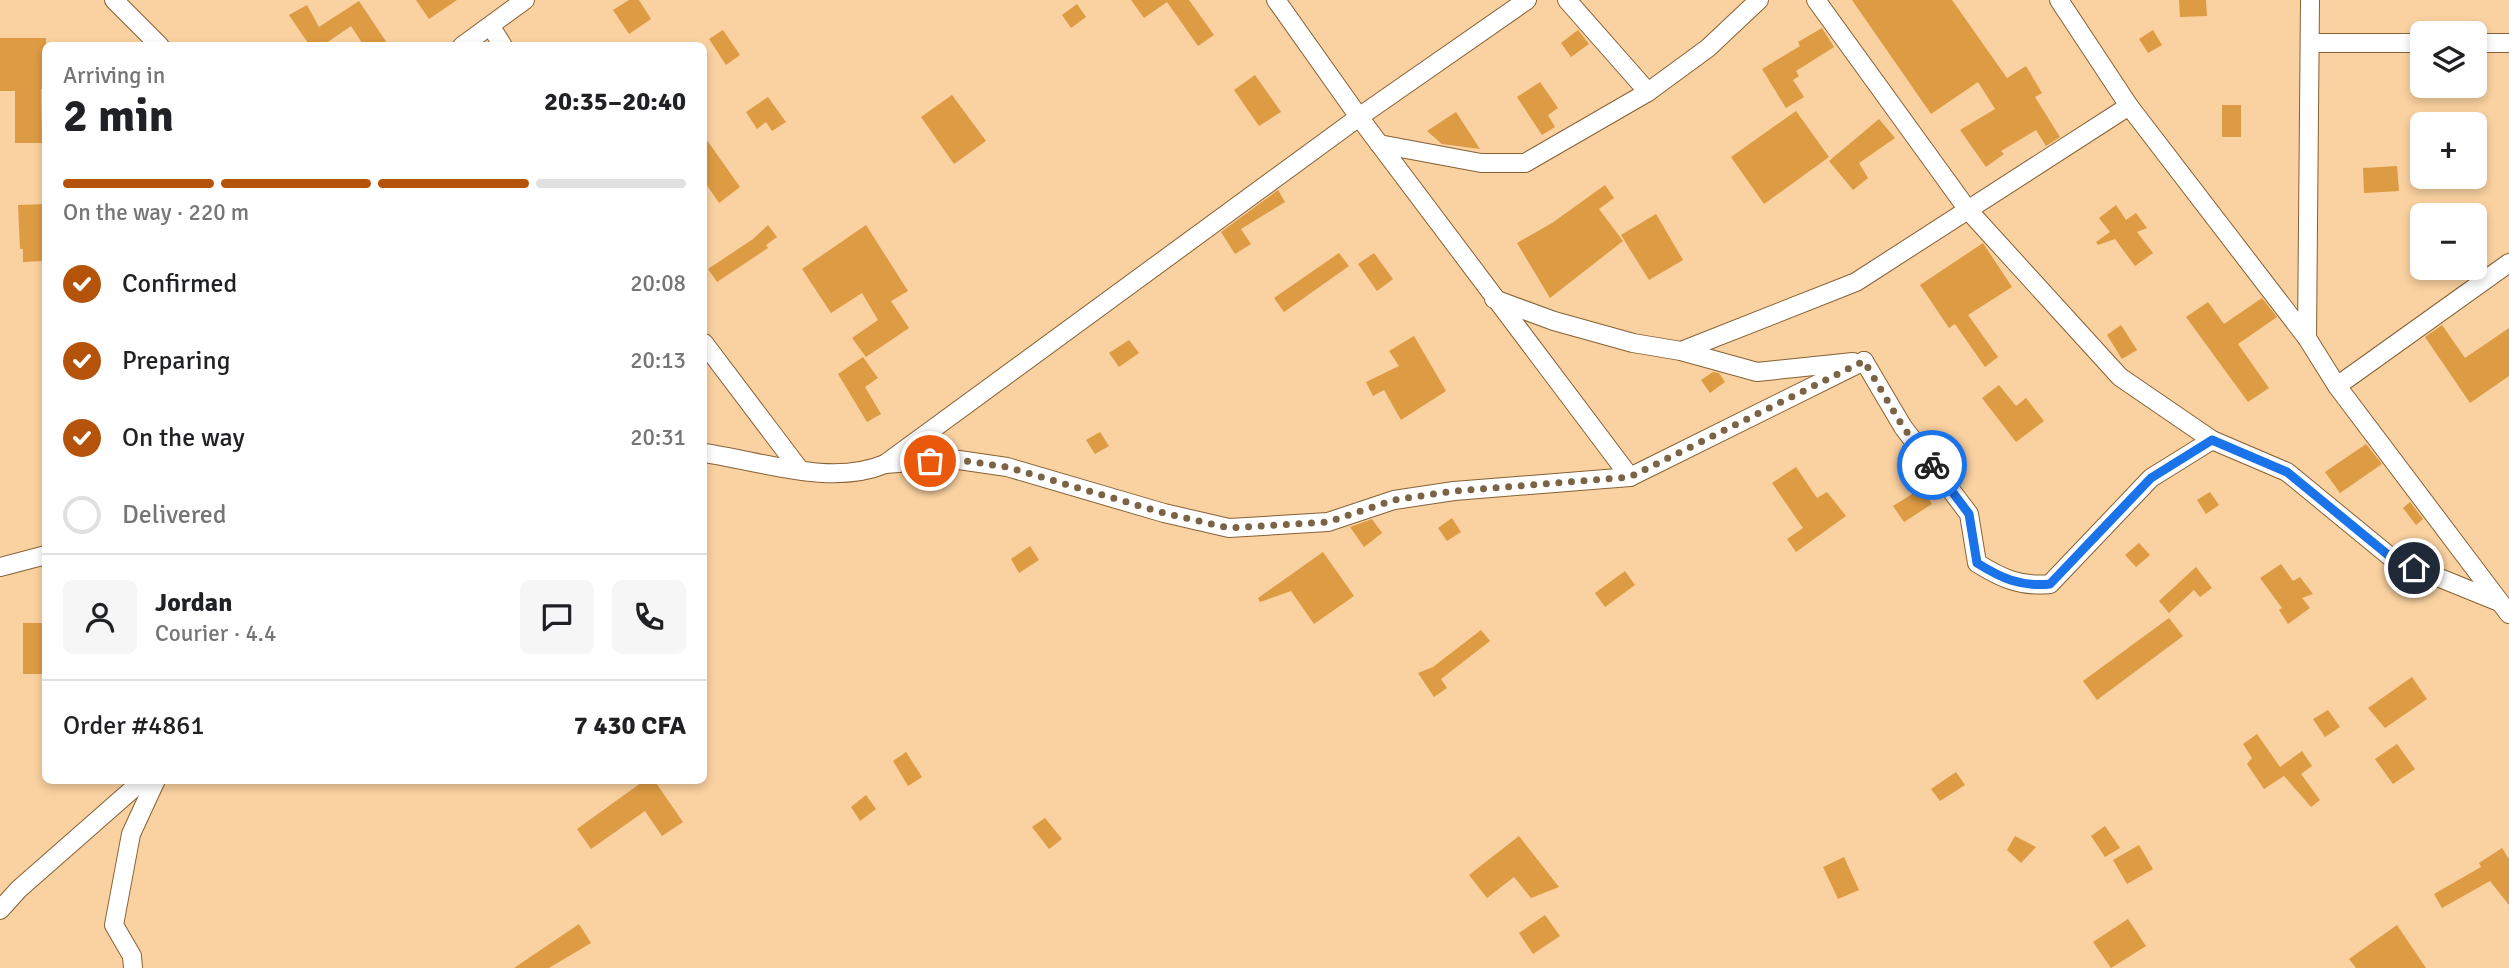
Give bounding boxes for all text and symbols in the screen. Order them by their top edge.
map controls [2410,21,2487,280]
button: layers [2410,21,2487,98]
text: Arriving in [63,61,165,90]
text: 20:35–20:40 [544,86,686,118]
text: 2 min [63,88,174,144]
button: + [2410,112,2487,189]
text: On the way · 220 m [63,198,249,227]
button: − [2410,203,2487,280]
icon: check [63,265,101,303]
text: Confirmed [122,268,237,300]
text: 20:08 [630,269,686,298]
icon: check [63,342,101,380]
text: Preparing [122,345,230,377]
text: 20:13 [630,346,686,375]
icon: check [63,419,101,457]
text: On the way [122,422,245,454]
text: 20:31 [630,423,686,452]
courier [1897,430,1967,500]
pin [900,431,960,491]
icon: bag [911,442,949,480]
icon: bike [1913,446,1951,484]
text: Delivered [122,499,227,531]
pin [2384,538,2444,598]
icon: home [2395,549,2433,587]
button: person [63,580,137,654]
button: chat [520,580,594,654]
button: phone [612,580,686,654]
text: Jordan [155,587,232,619]
text: Courier · 4.4 [155,619,276,648]
text: Order #4861 [63,710,204,742]
text: 7 430 CFA [574,710,686,742]

